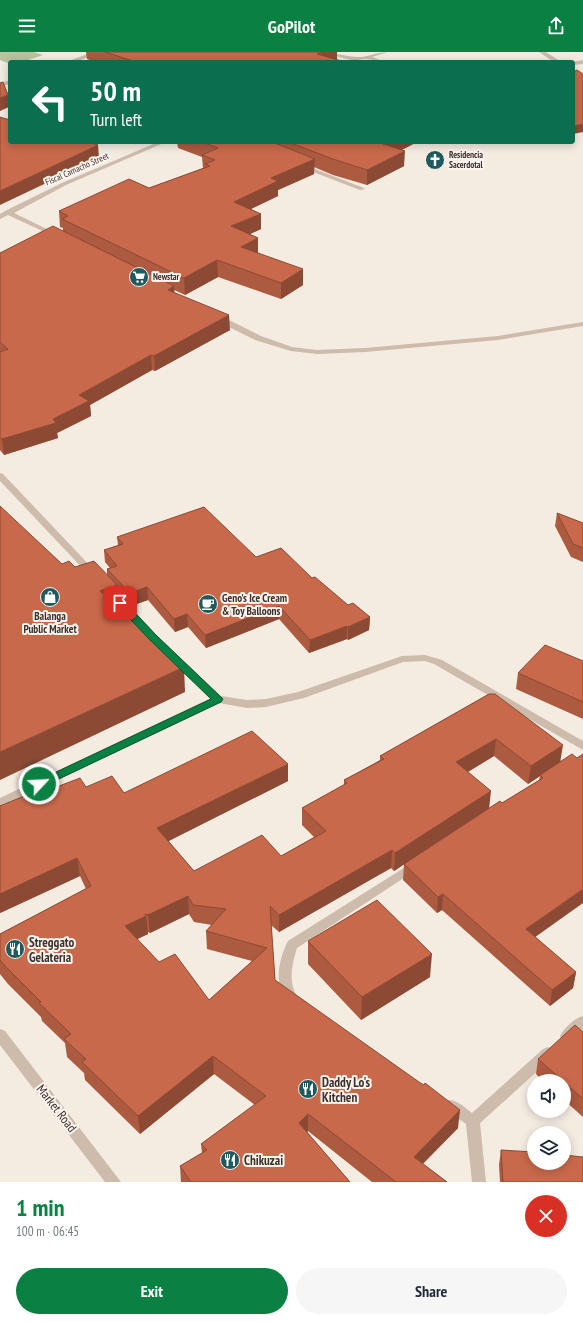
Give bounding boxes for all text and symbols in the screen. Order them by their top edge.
icon: menu [16,15,38,37]
text: GoPilot [268,15,315,38]
icon: share [545,15,567,37]
text: 50 m [90,72,141,109]
icon: left [24,76,76,128]
text: Turn left [90,108,142,131]
street label: Fiscal Camacho Street [43,149,111,187]
church icon: Residencia Sacerdotal [424,149,446,171]
place label: Residencia Sacerdotal [449,149,484,170]
supermarket icon: Newstar [128,266,150,288]
place label: Newstar [153,271,180,282]
shop icon: Balanga Public Market [39,586,61,608]
pin [103,586,137,620]
place label: Geno's Ice Cream & Toy Balloons [222,591,287,618]
icon: arrive [109,592,131,614]
cafe icon: Geno's Ice Cream & Toy Balloons [197,593,219,615]
place label: Balanga Public Market [23,609,77,636]
position arrow [18,763,60,805]
place label: Streggato Gelateria [29,934,75,966]
restaurant icon: Streggato Gelateria [4,938,26,960]
place label: Daddy Lo's Kitchen [322,1074,371,1106]
map controls [527,1074,571,1170]
button: sound [527,1074,571,1118]
restaurant icon: Daddy Lo's Kitchen [297,1078,319,1100]
street label: Market Road [33,1081,80,1136]
button: layers [527,1126,571,1170]
restaurant icon: Chikuzai [219,1149,241,1171]
place label: Chikuzai [244,1152,283,1169]
text: 1 min [16,1192,64,1223]
button: close [525,1195,567,1237]
text: 100 m · 06:45 [16,1223,79,1240]
button: Exit [16,1268,288,1314]
button: Share [296,1268,567,1314]

